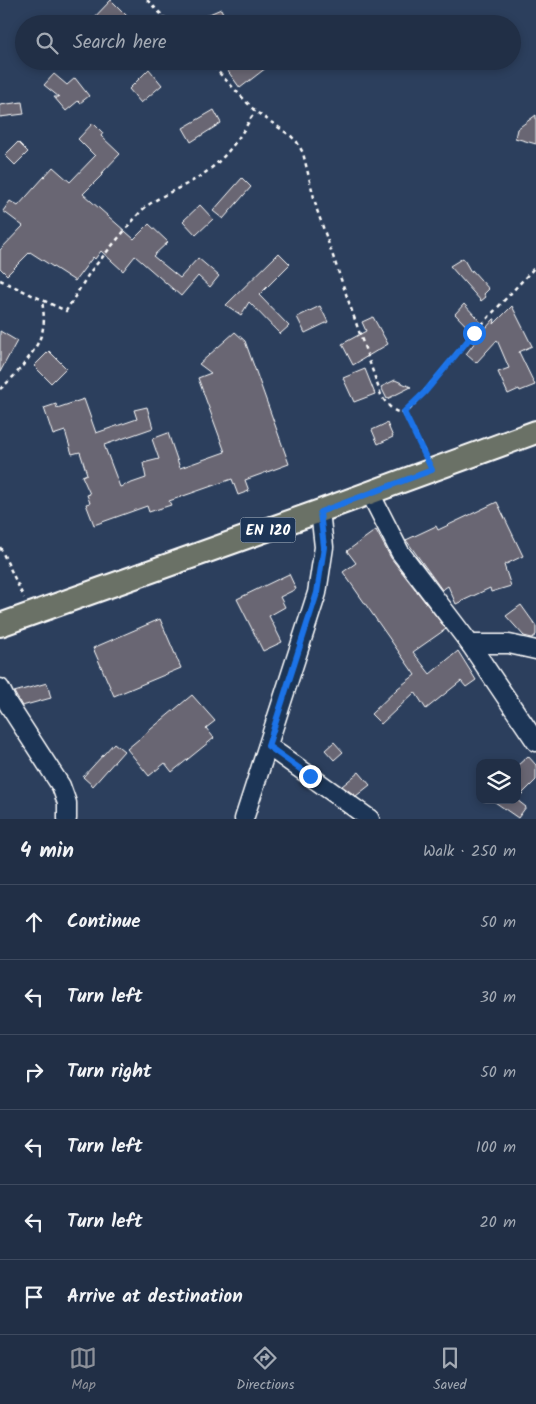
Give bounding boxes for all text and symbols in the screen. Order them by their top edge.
search box [15,15,521,70]
text: Search here [73,28,167,58]
icon: search [33,29,61,57]
route start [463,322,486,345]
road number: EN 120 [240,518,296,542]
map controls [476,759,521,804]
button: layers [476,759,521,804]
route end [299,765,322,788]
text: 4 min [20,835,74,868]
text: Walk · 250 m [423,839,516,864]
text: Continue [67,907,140,937]
icon: ahead [20,908,48,936]
text: 50 m [480,910,516,935]
text: Turn left [67,982,142,1012]
icon: left [20,983,48,1011]
text: 30 m [480,985,516,1010]
text: Turn right [67,1057,152,1087]
icon: right [20,1058,48,1086]
text: 50 m [480,1060,516,1085]
text: Turn left [67,1132,142,1162]
icon: left [20,1133,48,1161]
text: 100 m [476,1135,516,1160]
text: Turn left [67,1207,142,1237]
icon: left [20,1208,48,1236]
text: 20 m [480,1210,516,1235]
text: Arrive at destination [67,1282,243,1312]
icon: arrive [20,1283,48,1311]
tab: Map [69,1344,97,1396]
tab: Directions [236,1344,294,1396]
tab: Saved [433,1344,467,1396]

